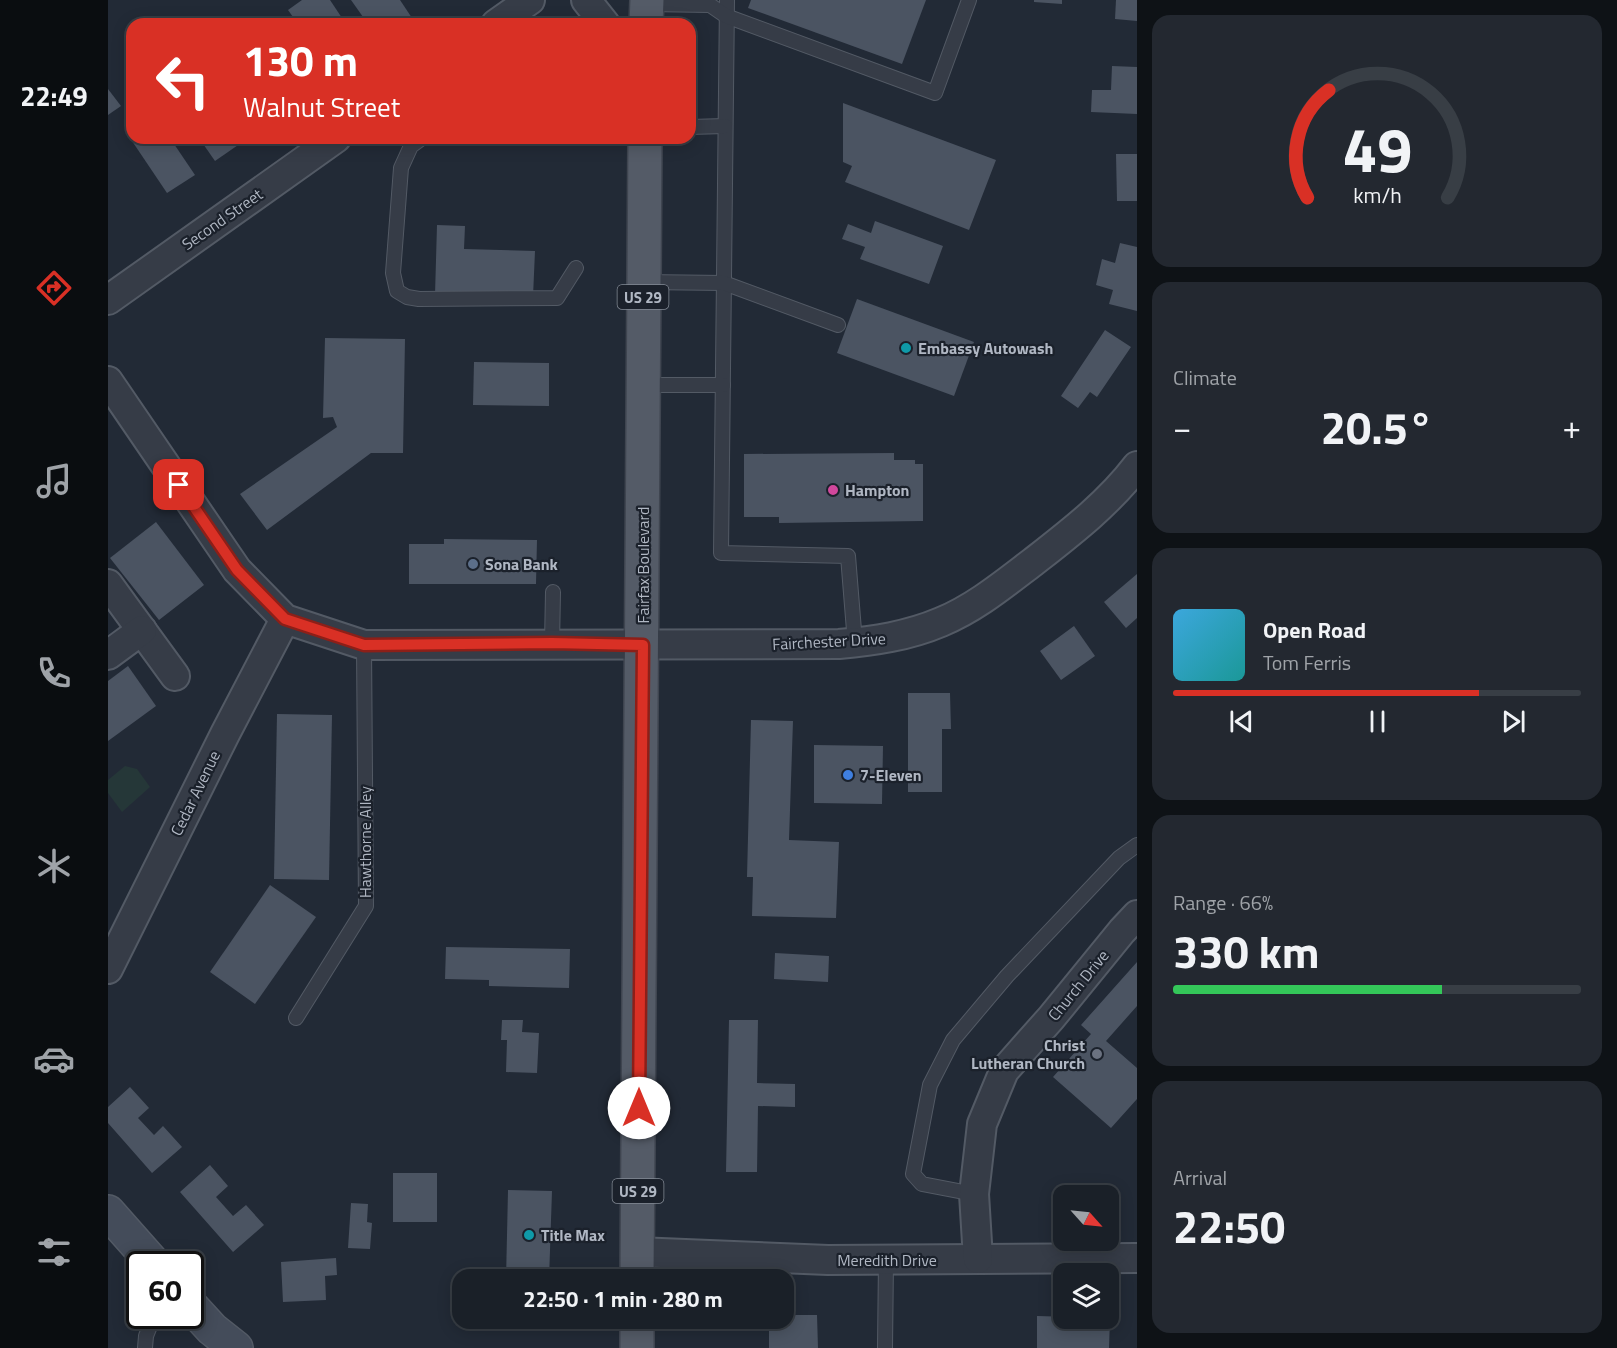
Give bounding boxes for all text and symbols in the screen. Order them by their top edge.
text: 130 m [243,28,358,92]
icon: left [144,42,222,120]
text: 22:49 [20,75,88,116]
text: Walnut Street [243,86,400,127]
text: 49 [1342,101,1412,196]
text: km/h [1353,179,1401,211]
street label: Second Street [177,182,268,256]
icon: directions [33,267,75,309]
road number: US 29 [618,285,668,309]
place label: Embassy Autowash [918,336,1053,360]
marker: Embassy Autowash [899,341,913,355]
text: Climate [1173,362,1237,393]
text: 20.5° [1321,393,1433,461]
text: − [1173,402,1191,452]
text: + [1563,402,1581,452]
pin [153,459,204,510]
icon: music [33,460,75,502]
icon: arrive [162,468,195,501]
place label: Hampton [845,478,909,502]
marker: Hampton [826,483,840,497]
street label: Fairfax Boulevard [631,507,655,623]
place label: Sona Bank [485,552,559,576]
marker: Sona Bank [466,557,480,571]
text: Open Road [1263,613,1366,647]
street label: Fairchester Drive [772,626,886,656]
text: Tom Ferris [1263,647,1351,678]
icon: phone [33,652,75,694]
icon: previous [1225,705,1258,738]
icon: pause [1361,705,1394,738]
icon: next [1497,705,1530,738]
street label: Cedar Avenue [164,746,226,840]
place label: 7-Eleven [860,763,922,787]
marker: 7-Eleven [841,768,855,782]
street label: Hawthorne Alley [353,786,377,898]
icon: climate [33,845,75,887]
text: Range · 66% [1173,887,1273,918]
text: 330 km [1173,917,1319,985]
street label: Church Drive [1042,944,1114,1026]
place label: Christ Lutheran Church [971,1033,1085,1075]
icon: car [33,1038,75,1080]
marker: Christ Lutheran Church [1090,1047,1104,1061]
position arrow [607,1076,671,1140]
text: Arrival [1173,1162,1227,1193]
road number: US 29 [612,1179,664,1203]
north arrow [1053,1185,1119,1251]
map controls [1053,1185,1119,1329]
text: 22:50 [1173,1192,1285,1260]
place label: Title Max [541,1223,605,1247]
marker: Title Max [522,1228,536,1242]
icon: filters [33,1231,75,1273]
street label: Meredith Drive [837,1248,937,1272]
speed limit sign: 60 [126,1251,204,1329]
button: layers [1053,1263,1119,1329]
text: 22:50 · 1 min · 280 m [523,1282,723,1316]

